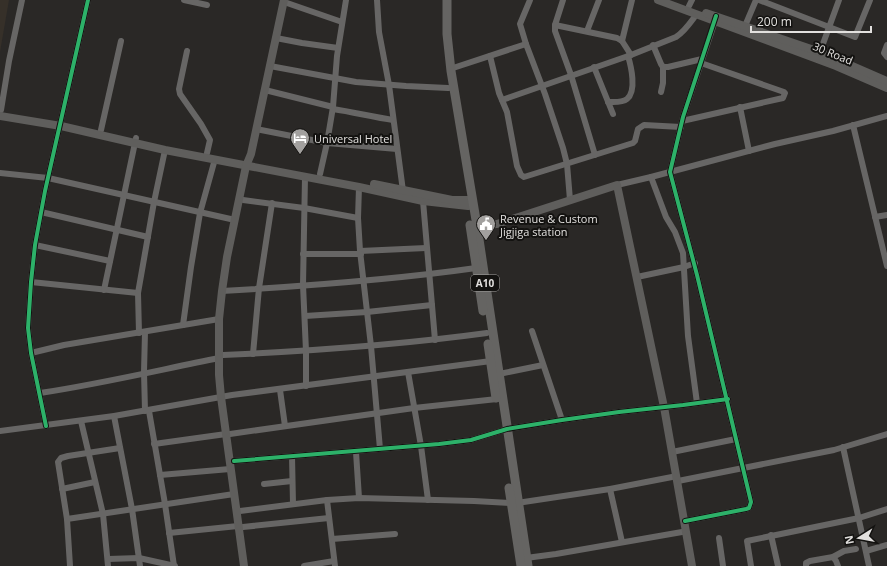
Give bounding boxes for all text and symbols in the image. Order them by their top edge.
scale bar [751,8,871,34]
text: 200 m [757,13,792,30]
street label: 30 Road [811,38,855,68]
hotel icon: Universal Hotel [289,127,311,155]
place label: Universal Hotel [314,131,392,146]
place label: Revenue & Custom Jigjiga station [499,211,598,239]
public building icon: Revenue & Custom Jigjiga station [475,213,497,241]
road number: A10 [471,275,499,291]
north arrow [839,518,879,558]
text: N [840,534,857,546]

